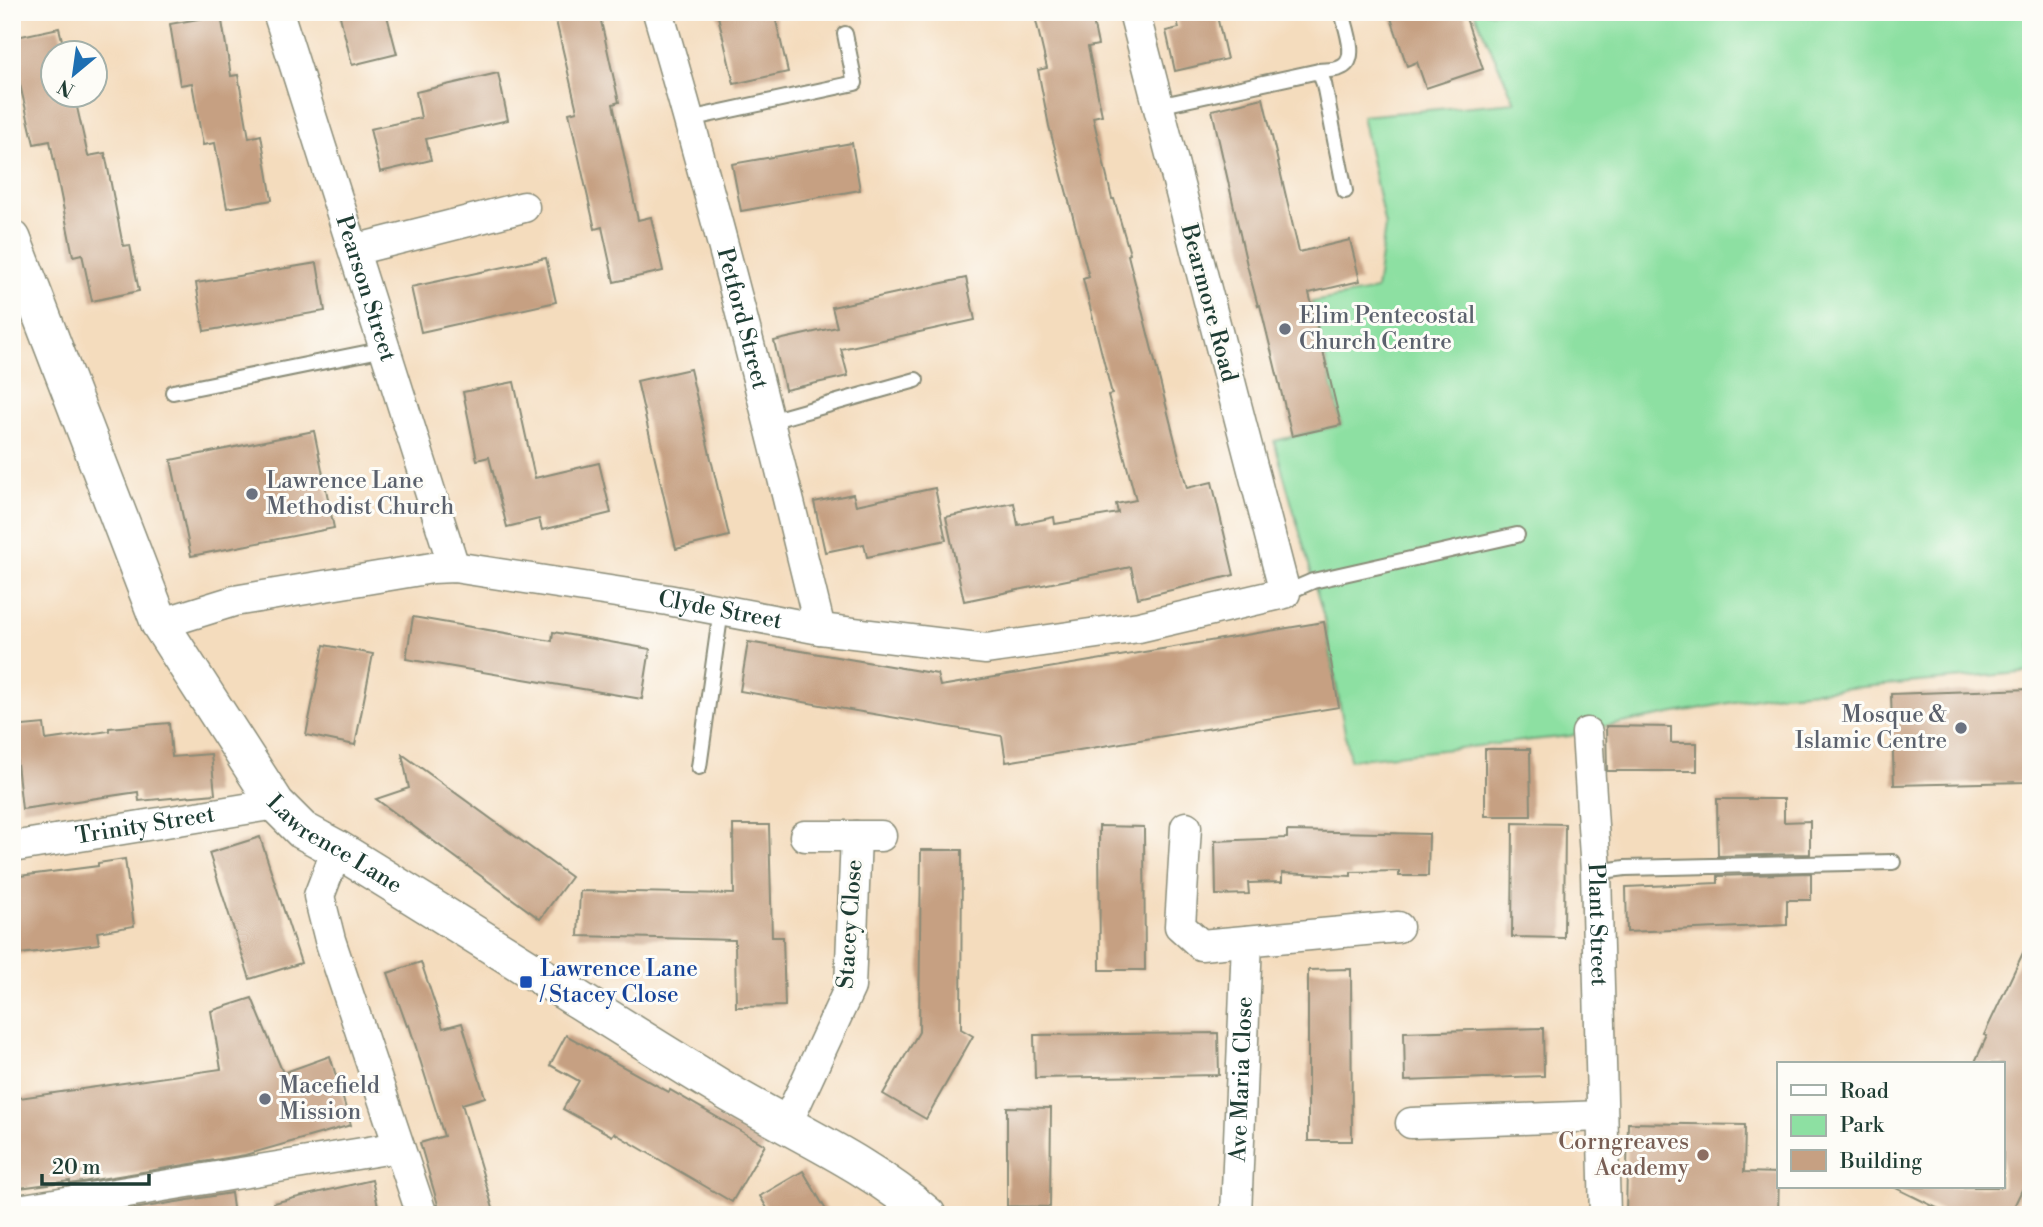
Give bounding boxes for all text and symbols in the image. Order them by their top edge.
north arrow [38,38,108,108]
text: N [54,74,79,102]
street label: Pearson Street [329,212,402,365]
street label: Bearmore Road [1174,220,1244,385]
street label: Petford Street [711,245,774,392]
place label: Elim Pentecostal Church Centre [1299,302,1475,356]
marker: Elim Pentecostal Church Centre [1277,321,1293,337]
place label: Lawrence Lane Methodist Church [266,467,455,521]
marker: Lawrence Lane Methodist Church [244,486,260,502]
street label: Clyde Street [656,585,785,635]
place label: Mosque & Islamic Centre [1795,701,1948,755]
marker: Mosque & Islamic Centre [1953,720,1969,736]
street label: Lawrence Lane [261,789,407,900]
street label: Trinity Street [73,800,217,850]
street label: Stacey Close [832,858,868,990]
street label: Plant Street [1581,862,1613,987]
place label: Lawrence Lane / Stacey Close [539,955,698,1009]
marker: Lawrence Lane / Stacey Close [518,974,534,990]
street label: Ave Maria Close [1224,996,1259,1164]
legend [1777,1062,2004,1188]
place label: Macefield Mission [279,1072,380,1126]
text: Road [1840,1079,1889,1105]
marker: Macefield Mission [257,1091,273,1107]
text: Park [1840,1113,1885,1139]
place label: Corngreaves Academy [1558,1128,1690,1182]
scale bar [42,1143,149,1187]
marker: Corngreaves Academy [1695,1147,1711,1163]
text: Building [1839,1149,1922,1175]
text: 20 m [52,1155,101,1181]

